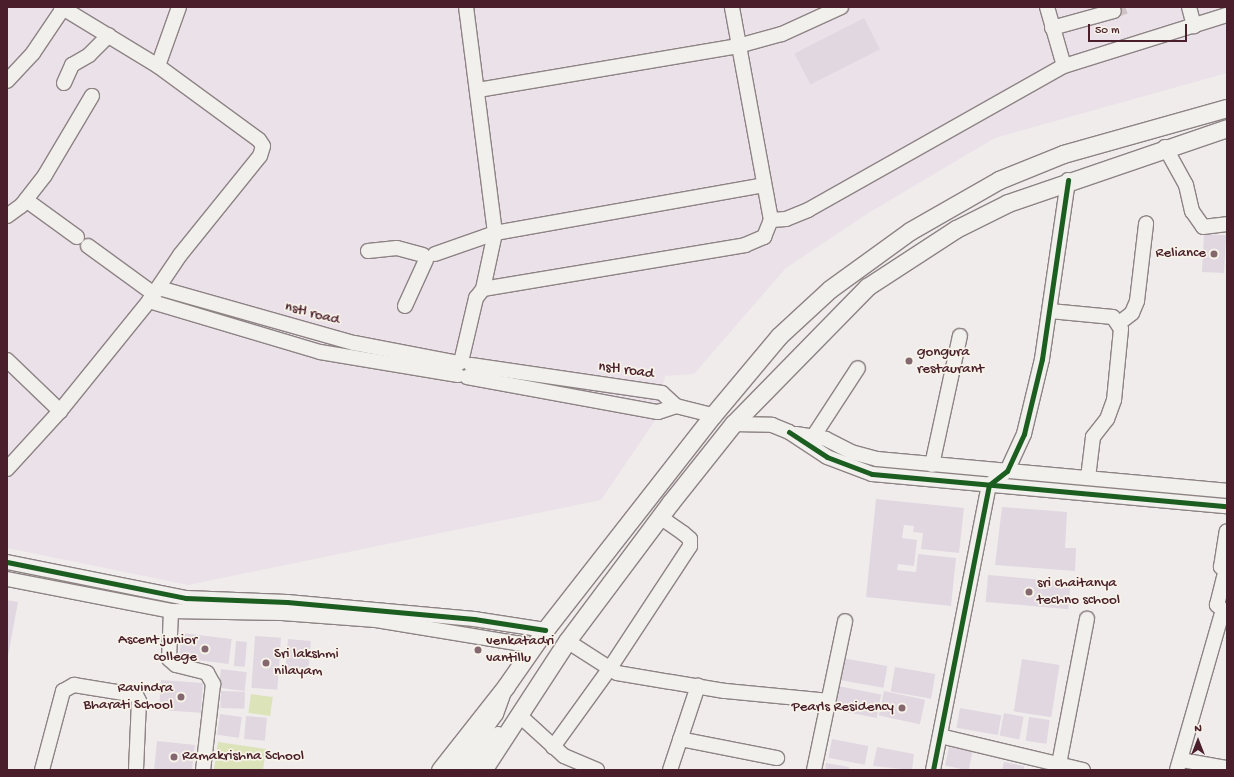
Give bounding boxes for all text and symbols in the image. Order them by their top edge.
scale bar [1090,16,1189,42]
text: 50 m [1095,24,1120,38]
place label: Reliance [1156,245,1206,263]
marker: Reliance [1209,249,1219,259]
street label: nstl road [283,298,341,330]
place label: gongura restaurant [917,343,984,378]
marker: gongura restaurant [904,356,914,366]
street label: nstl road [597,358,655,384]
place label: sri chaitanya techno school [1037,574,1120,609]
marker: sri chaitanya techno school [1024,587,1034,597]
place label: Ascent junior college [118,631,197,666]
place label: venkatadri vantillu [486,632,554,667]
marker: Ascent junior college [200,644,210,654]
place label: Sri lakshmi nilayam [274,645,339,680]
marker: venkatadri vantillu [473,645,483,655]
marker: Sri lakshmi nilayam [261,658,271,668]
place label: Ravindra Bharati School [83,679,173,714]
marker: Ravindra Bharati School [176,692,186,702]
place label: Pearls Residency [791,699,894,717]
marker: Pearls Residency [897,703,907,713]
north arrow [1178,721,1218,761]
text: N [1194,723,1202,735]
place label: Ramakrishna School [182,748,304,766]
marker: Ramakrishna School [169,752,179,762]

